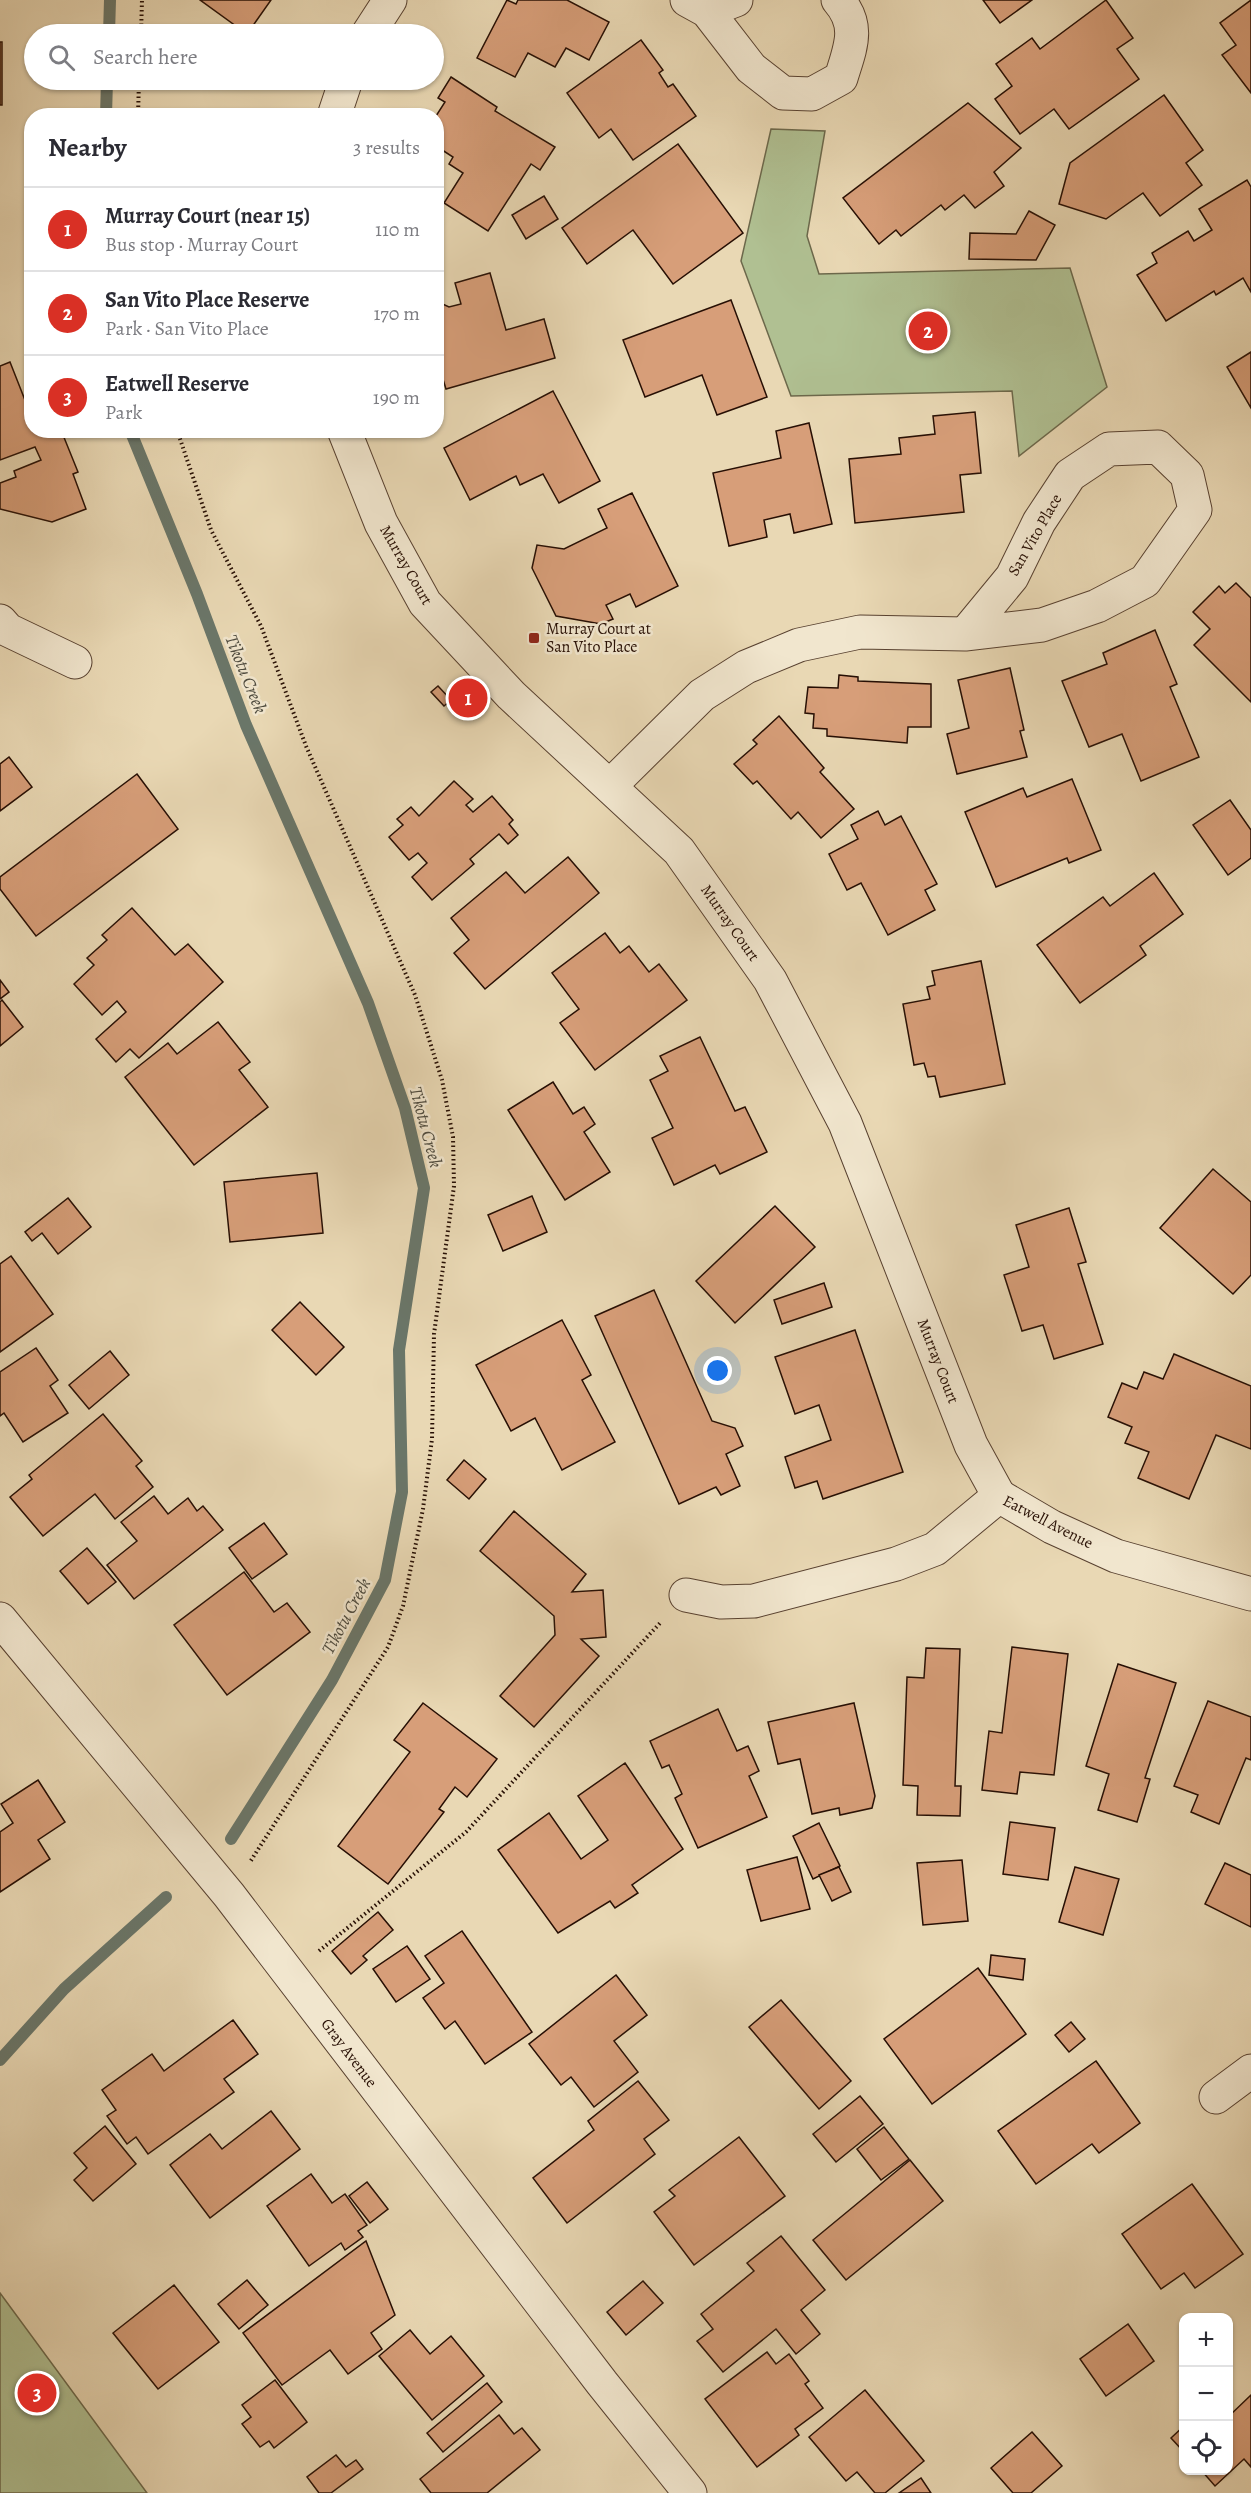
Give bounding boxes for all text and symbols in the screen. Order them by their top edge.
search box [24,24,444,90]
icon: search [45,41,78,74]
text: Search here [93,42,198,72]
text: Nearby [48,130,127,165]
text: 3 results [353,134,420,161]
text: Murray Court (near 15) [105,201,310,231]
text: 1 [64,216,71,243]
text: 110 m [375,216,420,243]
text: Bus stop · Murray Court [105,231,298,258]
text: San Vito Place Reserve [105,285,309,315]
text: 2 [63,300,72,327]
text: 170 m [374,300,420,327]
pin: 2 [908,308,948,354]
text: Park · San Vito Place [105,315,269,342]
text: Eatwell Reserve [105,369,249,399]
text: 3 [63,384,72,411]
text: 190 m [373,384,420,411]
text: Park [105,399,143,426]
street label: San Vito Place [1003,490,1067,580]
street label: Murray Court [374,521,438,609]
place label: Murray Court at San Vito Place [546,618,651,658]
water label: Tikotu Creek [219,631,273,717]
marker: Murray Court at San Vito Place [527,631,541,645]
pin: 1 [448,676,488,720]
street label: Murray Court [695,880,765,966]
water label: Tikotu Creek [404,1084,448,1170]
street label: Murray Court [912,1315,964,1407]
your location [703,1356,732,1385]
street label: Eatwell Avenue [999,1490,1097,1554]
water label: Tikotu Creek [316,1574,376,1658]
street label: Gray Avenue [316,2014,382,2092]
map controls [1179,2313,1233,2475]
button: + [1179,2313,1233,2367]
button: − [1179,2367,1233,2421]
pin: 3 [18,2370,57,2416]
button: locate [1179,2421,1233,2475]

